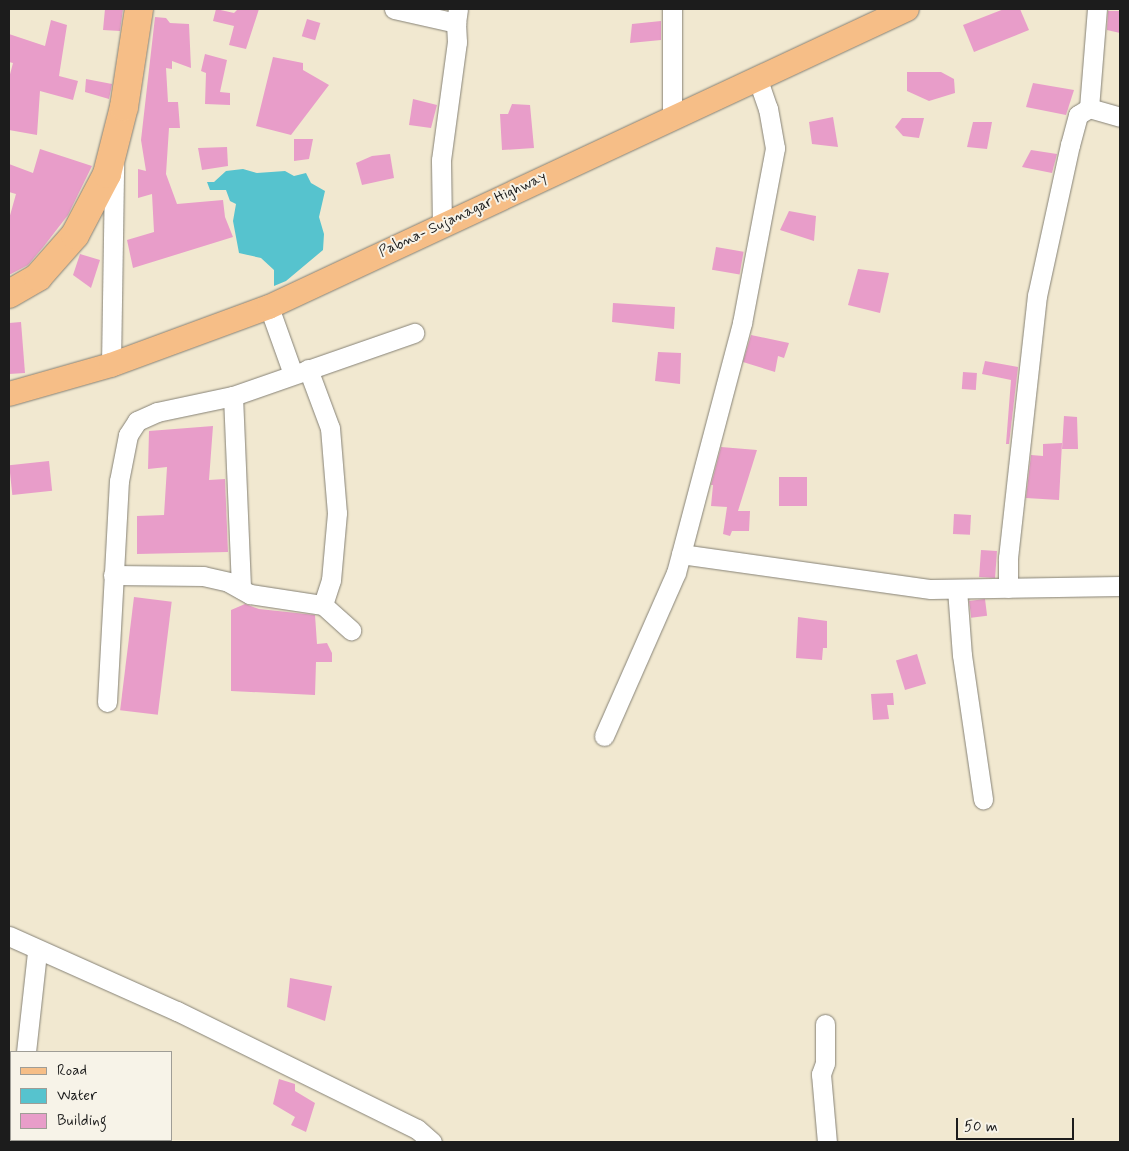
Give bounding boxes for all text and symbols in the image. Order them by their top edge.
street label: Pabna- Sujanagar Highway [378,169,548,261]
legend [10,1051,172,1141]
text: Road [57,1061,87,1081]
text: Water [57,1086,97,1106]
scale bar [959,1108,1076,1140]
text: Building [57,1111,107,1131]
text: 50 m [964,1117,998,1137]

